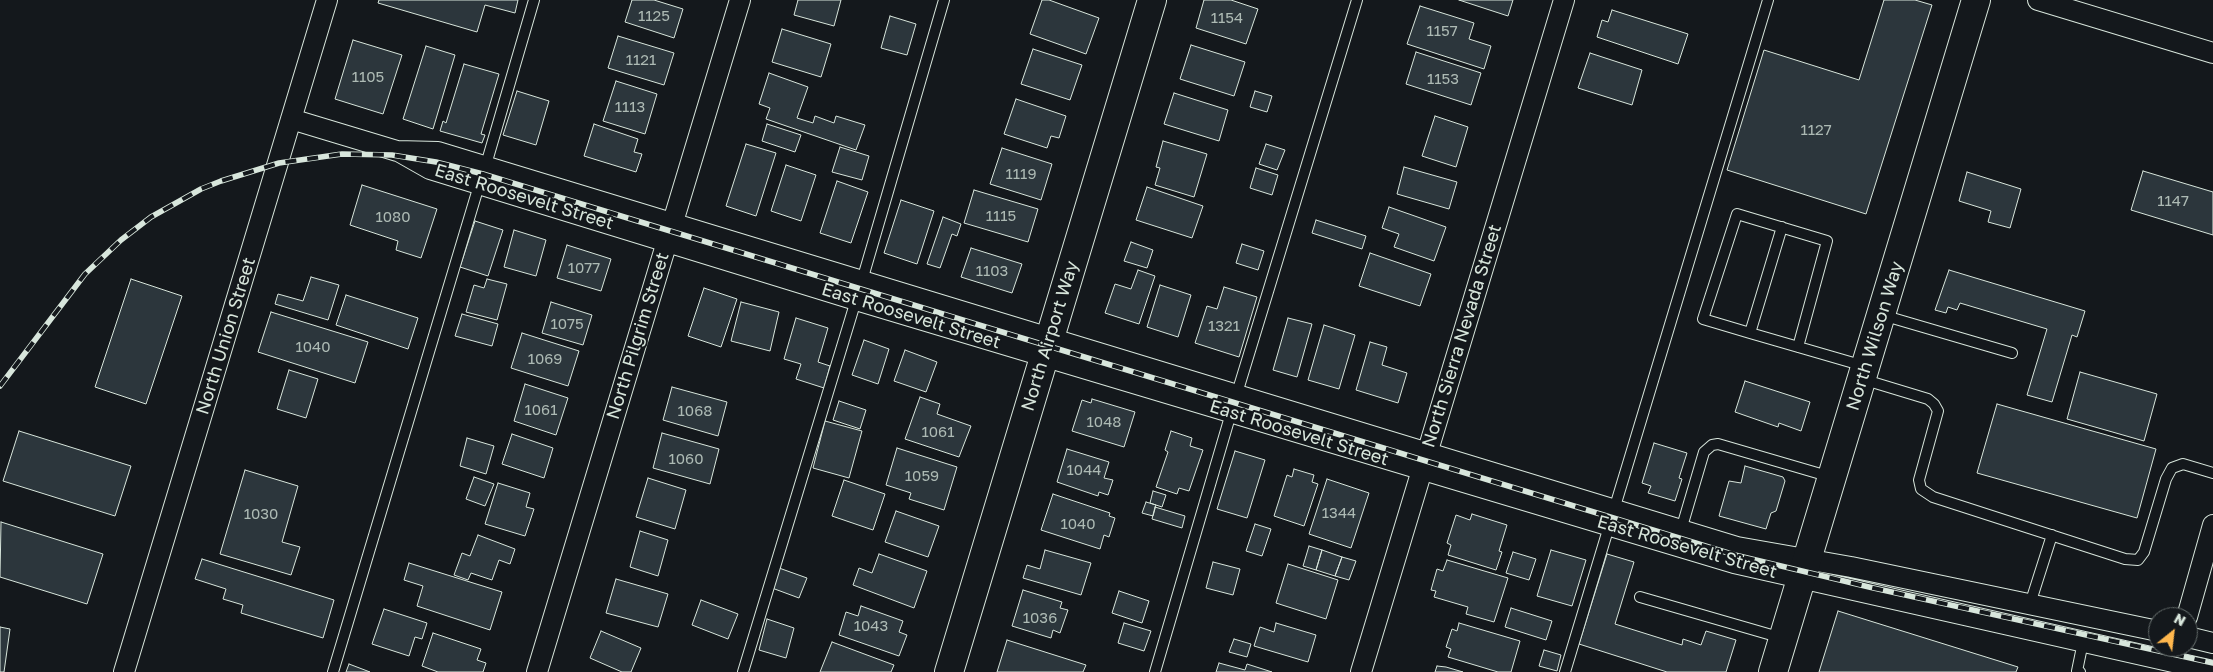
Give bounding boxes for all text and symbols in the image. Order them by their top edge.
house number: 1125 [638,7,670,25]
house number: 1154 [1211,9,1243,27]
house number: 1157 [1426,22,1458,40]
house number: 1121 [626,51,656,69]
house number: 1105 [352,68,384,86]
house number: 1153 [1427,70,1459,88]
house number: 1113 [615,98,645,116]
house number: 1127 [1800,121,1832,139]
street label: East Roosevelt Street [432,159,616,235]
house number: 1119 [1006,165,1036,183]
house number: 1147 [2157,192,2189,210]
house number: 1115 [986,207,1016,225]
house number: 1080 [375,208,411,226]
street label: North Sierra Nevada Street [1418,222,1506,450]
street label: North Pilgrim Street [602,250,674,422]
street label: North Union Street [192,255,260,417]
street label: North Airport Way [1017,258,1083,414]
house number: 1077 [568,259,600,277]
street label: North Wilson Way [1842,259,1908,413]
house number: 1103 [976,262,1008,280]
street label: East Roosevelt Street [819,278,1003,354]
house number: 1075 [550,315,584,333]
house number: 1321 [1208,317,1240,335]
house number: 1040 [295,338,331,356]
house number: 1069 [528,350,562,368]
street label: East Roosevelt Street [1207,395,1391,471]
house number: 1061 [525,401,557,419]
house number: 1068 [678,402,712,420]
house number: 1048 [1087,413,1121,431]
house number: 1061 [922,423,954,441]
house number: 1060 [669,450,703,468]
house number: 1044 [1067,461,1101,479]
house number: 1059 [905,467,939,485]
house number: 1344 [1322,504,1356,522]
house number: 1030 [244,505,278,523]
street label: East Roosevelt Street [1595,511,1779,583]
house number: 1040 [1060,515,1096,533]
north arrow [2148,607,2198,657]
house number: 1036 [1023,609,1057,627]
text: N [2171,609,2189,629]
house number: 1043 [854,617,888,635]

